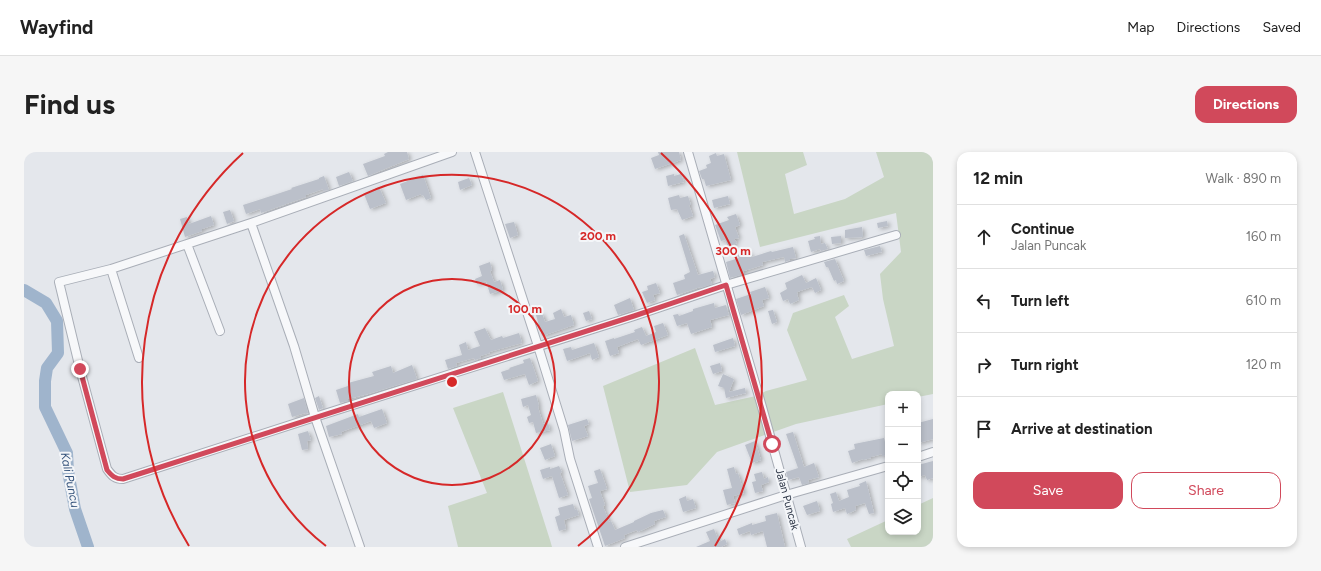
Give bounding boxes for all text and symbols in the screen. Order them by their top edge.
text: Wayfind [20,16,93,39]
text: Map [1127,19,1155,36]
text: Directions [1177,19,1240,36]
text: Saved [1262,19,1301,36]
button: Directions [1195,86,1297,123]
text: Find us [24,87,115,121]
text: 12 min [973,168,1023,188]
text: Walk · 890 m [1206,171,1281,186]
text: Continue [1011,220,1074,238]
icon: ahead [973,226,995,248]
text: 200 m [580,229,616,243]
text: 160 m [1246,229,1281,244]
text: Jalan Puncak [1011,238,1086,253]
text: 300 m [715,244,751,258]
icon: left [973,290,995,312]
text: Turn left [1011,292,1069,310]
text: 610 m [1246,293,1281,308]
text: 100 m [508,302,542,316]
icon: right [973,354,995,376]
text: Turn right [1011,356,1079,374]
text: 120 m [1246,357,1281,372]
route end [71,360,89,378]
centre of rings [445,375,459,389]
map controls [885,391,921,535]
button: + [885,391,921,427]
icon: arrive [973,418,995,440]
text: Arrive at destination [1011,420,1152,438]
button: − [885,427,921,463]
route start [763,435,781,453]
water label: Kali Puncu [58,451,82,509]
button: locate [885,463,921,499]
street label: Jalan Puncak [772,467,802,532]
button: Save [973,472,1123,509]
button: Share [1131,472,1281,509]
button: layers [885,499,921,535]

